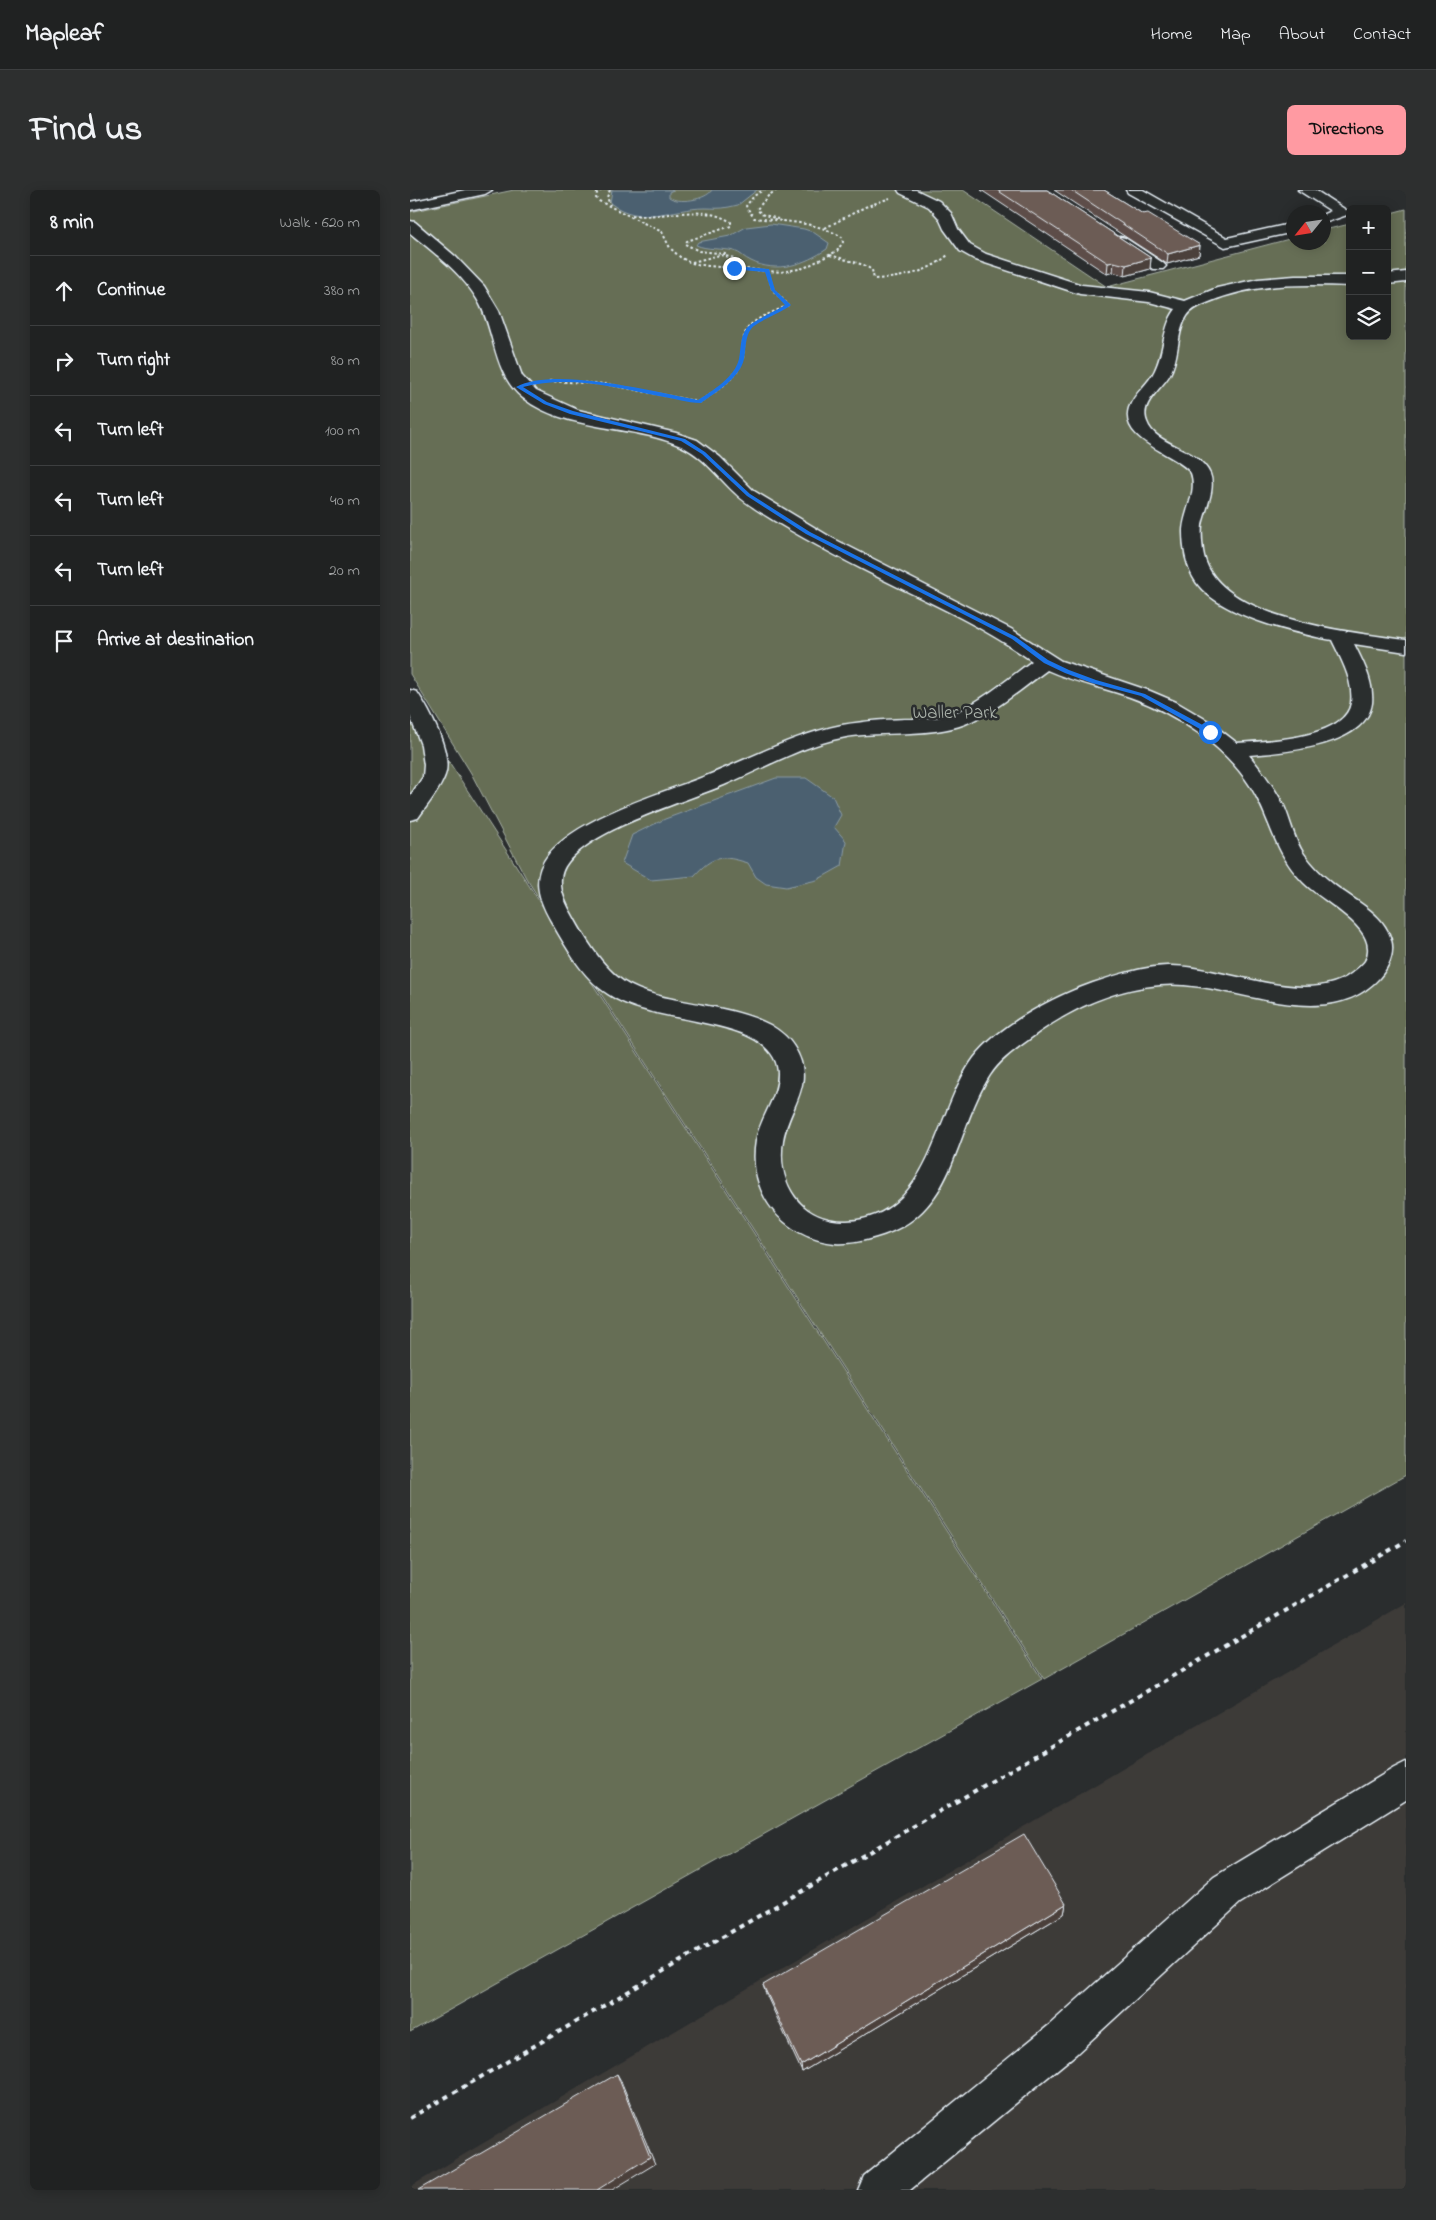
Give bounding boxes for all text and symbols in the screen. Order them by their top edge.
text: Mapleaf [25,17,104,52]
text: Home [1151,22,1192,48]
text: Map [1220,22,1251,48]
text: About [1279,22,1325,48]
text: Contact [1353,22,1411,48]
text: Find us [30,105,142,156]
button: Directions [1287,105,1406,155]
north arrow [1286,205,1331,250]
map controls [1346,205,1391,340]
button: + [1346,205,1391,250]
text: 8 min [50,208,94,238]
text: Walk · 620 m [280,211,360,235]
button: − [1346,250,1391,295]
route end [723,257,746,280]
icon: ahead [50,277,78,305]
text: Continue [97,277,165,304]
text: 380 m [324,279,360,303]
button: layers [1346,295,1391,340]
icon: right [50,347,78,375]
text: Turn right [97,347,170,374]
text: 80 m [331,349,360,373]
icon: left [50,417,78,445]
text: Turn left [97,417,164,444]
text: 100 m [325,419,360,443]
icon: left [50,487,78,515]
text: Turn left [97,487,164,514]
text: 40 m [330,489,360,513]
icon: left [50,557,78,585]
text: Turn left [97,557,164,584]
text: 20 m [329,559,360,583]
icon: arrive [50,627,78,655]
text: Arrive at destination [97,627,254,654]
park label: Waller Park [913,700,998,727]
route start [1199,721,1222,744]

